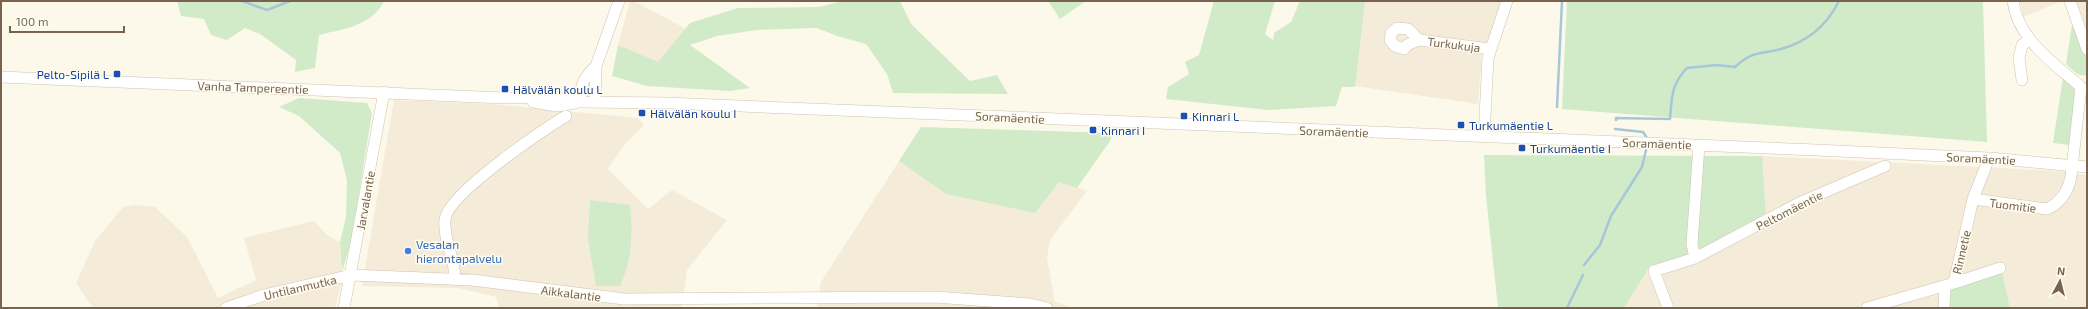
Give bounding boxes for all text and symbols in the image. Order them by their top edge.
scale bar [10,8,124,34]
text: 100 m [16,14,48,28]
street label: Turkukuja [1427,34,1481,55]
place label: Pelto-Sipilä L [37,67,109,81]
marker: Pelto-Sipilä L [112,69,122,79]
street label: Vanha Tampereentie [197,78,309,96]
place label: Hälvälän koulu L [513,82,602,96]
marker: Hälvälän koulu L [500,84,510,94]
place label: Hälvälän koulu I [650,106,736,120]
marker: Hälvälän koulu I [637,108,647,118]
street label: Soramäentie [975,108,1045,126]
place label: Kinnari L [1192,109,1239,123]
marker: Kinnari L [1179,111,1189,121]
place label: Turkumäentie L [1469,118,1553,132]
marker: Turkumäentie L [1456,120,1466,130]
place label: Kinnari I [1101,123,1145,137]
street label: Soramäentie [1299,123,1369,139]
marker: Kinnari I [1088,125,1098,135]
street label: Soramäentie [1622,135,1692,151]
place label: Turkumäentie I [1530,141,1611,155]
marker: Turkumäentie I [1517,143,1527,153]
street label: Soramäentie [1946,149,2016,167]
street label: Jarvalantie [353,169,377,231]
street label: Peltomäentie [1753,187,1825,233]
street label: Tuomitie [1989,195,2037,215]
street label: Rinnetie [1949,229,1973,275]
place label: Vesalan hierontapalvelu [416,237,502,265]
marker: Vesalan hierontapalvelu [403,246,413,256]
north arrow [2040,261,2080,301]
text: N [2057,264,2066,278]
street label: Untilanmutka [262,272,338,302]
street label: Aikkalantie [540,282,602,304]

